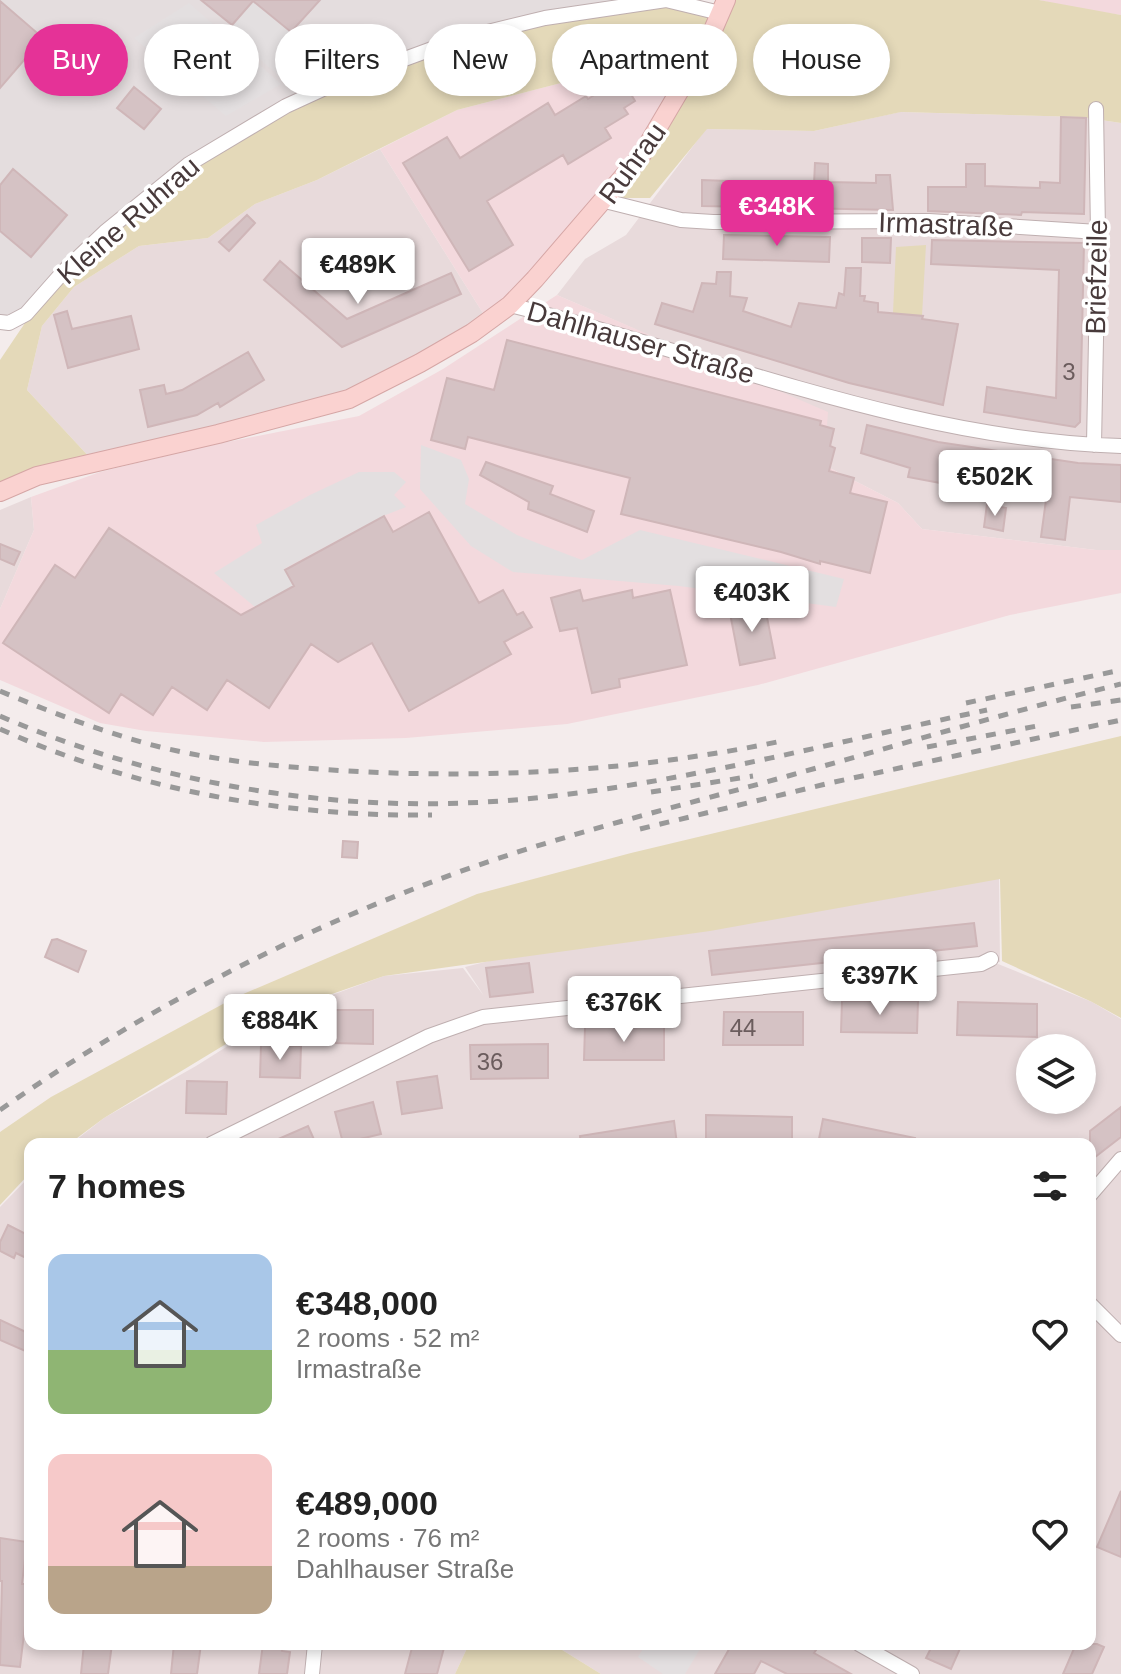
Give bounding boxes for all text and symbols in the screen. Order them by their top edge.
chip: Buy [24,24,128,96]
chip: Rent [144,24,259,96]
chip: Filters [275,24,408,96]
chip: New [424,24,536,96]
chip: Apartment [552,24,737,96]
chip: House [753,24,890,96]
street label: Ruhrau [593,117,672,210]
street label: Kleine Ruhrau [51,150,205,290]
pin: €348K [721,180,833,248]
text: €348K [739,191,815,221]
street label: Irmastraße [878,207,1014,242]
street label: Briefzeile [1080,219,1113,335]
pin: €489K [302,238,414,306]
text: €489K [320,249,396,279]
street label: Dahlhauser Straße [524,295,758,390]
house number: 3 [1062,358,1076,385]
pin: €502K [939,450,1051,518]
text: €502K [957,461,1033,491]
pin: €403K [696,566,808,634]
text: €403K [714,577,790,607]
pin: €397K [824,949,936,1017]
text: €397K [842,960,918,990]
pin: €376K [568,976,680,1044]
text: €376K [586,987,662,1017]
pin: €884K [224,994,336,1062]
text: €884K [242,1005,318,1035]
house number: 44 [730,1014,756,1041]
map controls [1016,1034,1096,1114]
button: layers [1016,1034,1096,1114]
house number: 36 [477,1048,503,1075]
icon: filters [1028,1164,1072,1208]
text: 7 homes [48,1167,186,1205]
text: €348,000 [296,1284,438,1322]
icon: home [112,1286,208,1382]
icon: heart [1028,1312,1072,1356]
text: 2 rooms · 52 m² [296,1323,480,1353]
text: Irmastraße [296,1354,422,1384]
text: €489,000 [296,1484,438,1522]
icon: home [112,1486,208,1582]
icon: heart [1028,1512,1072,1556]
text: 2 rooms · 76 m² [296,1523,480,1553]
text: Dahlhauser Straße [296,1554,514,1584]

